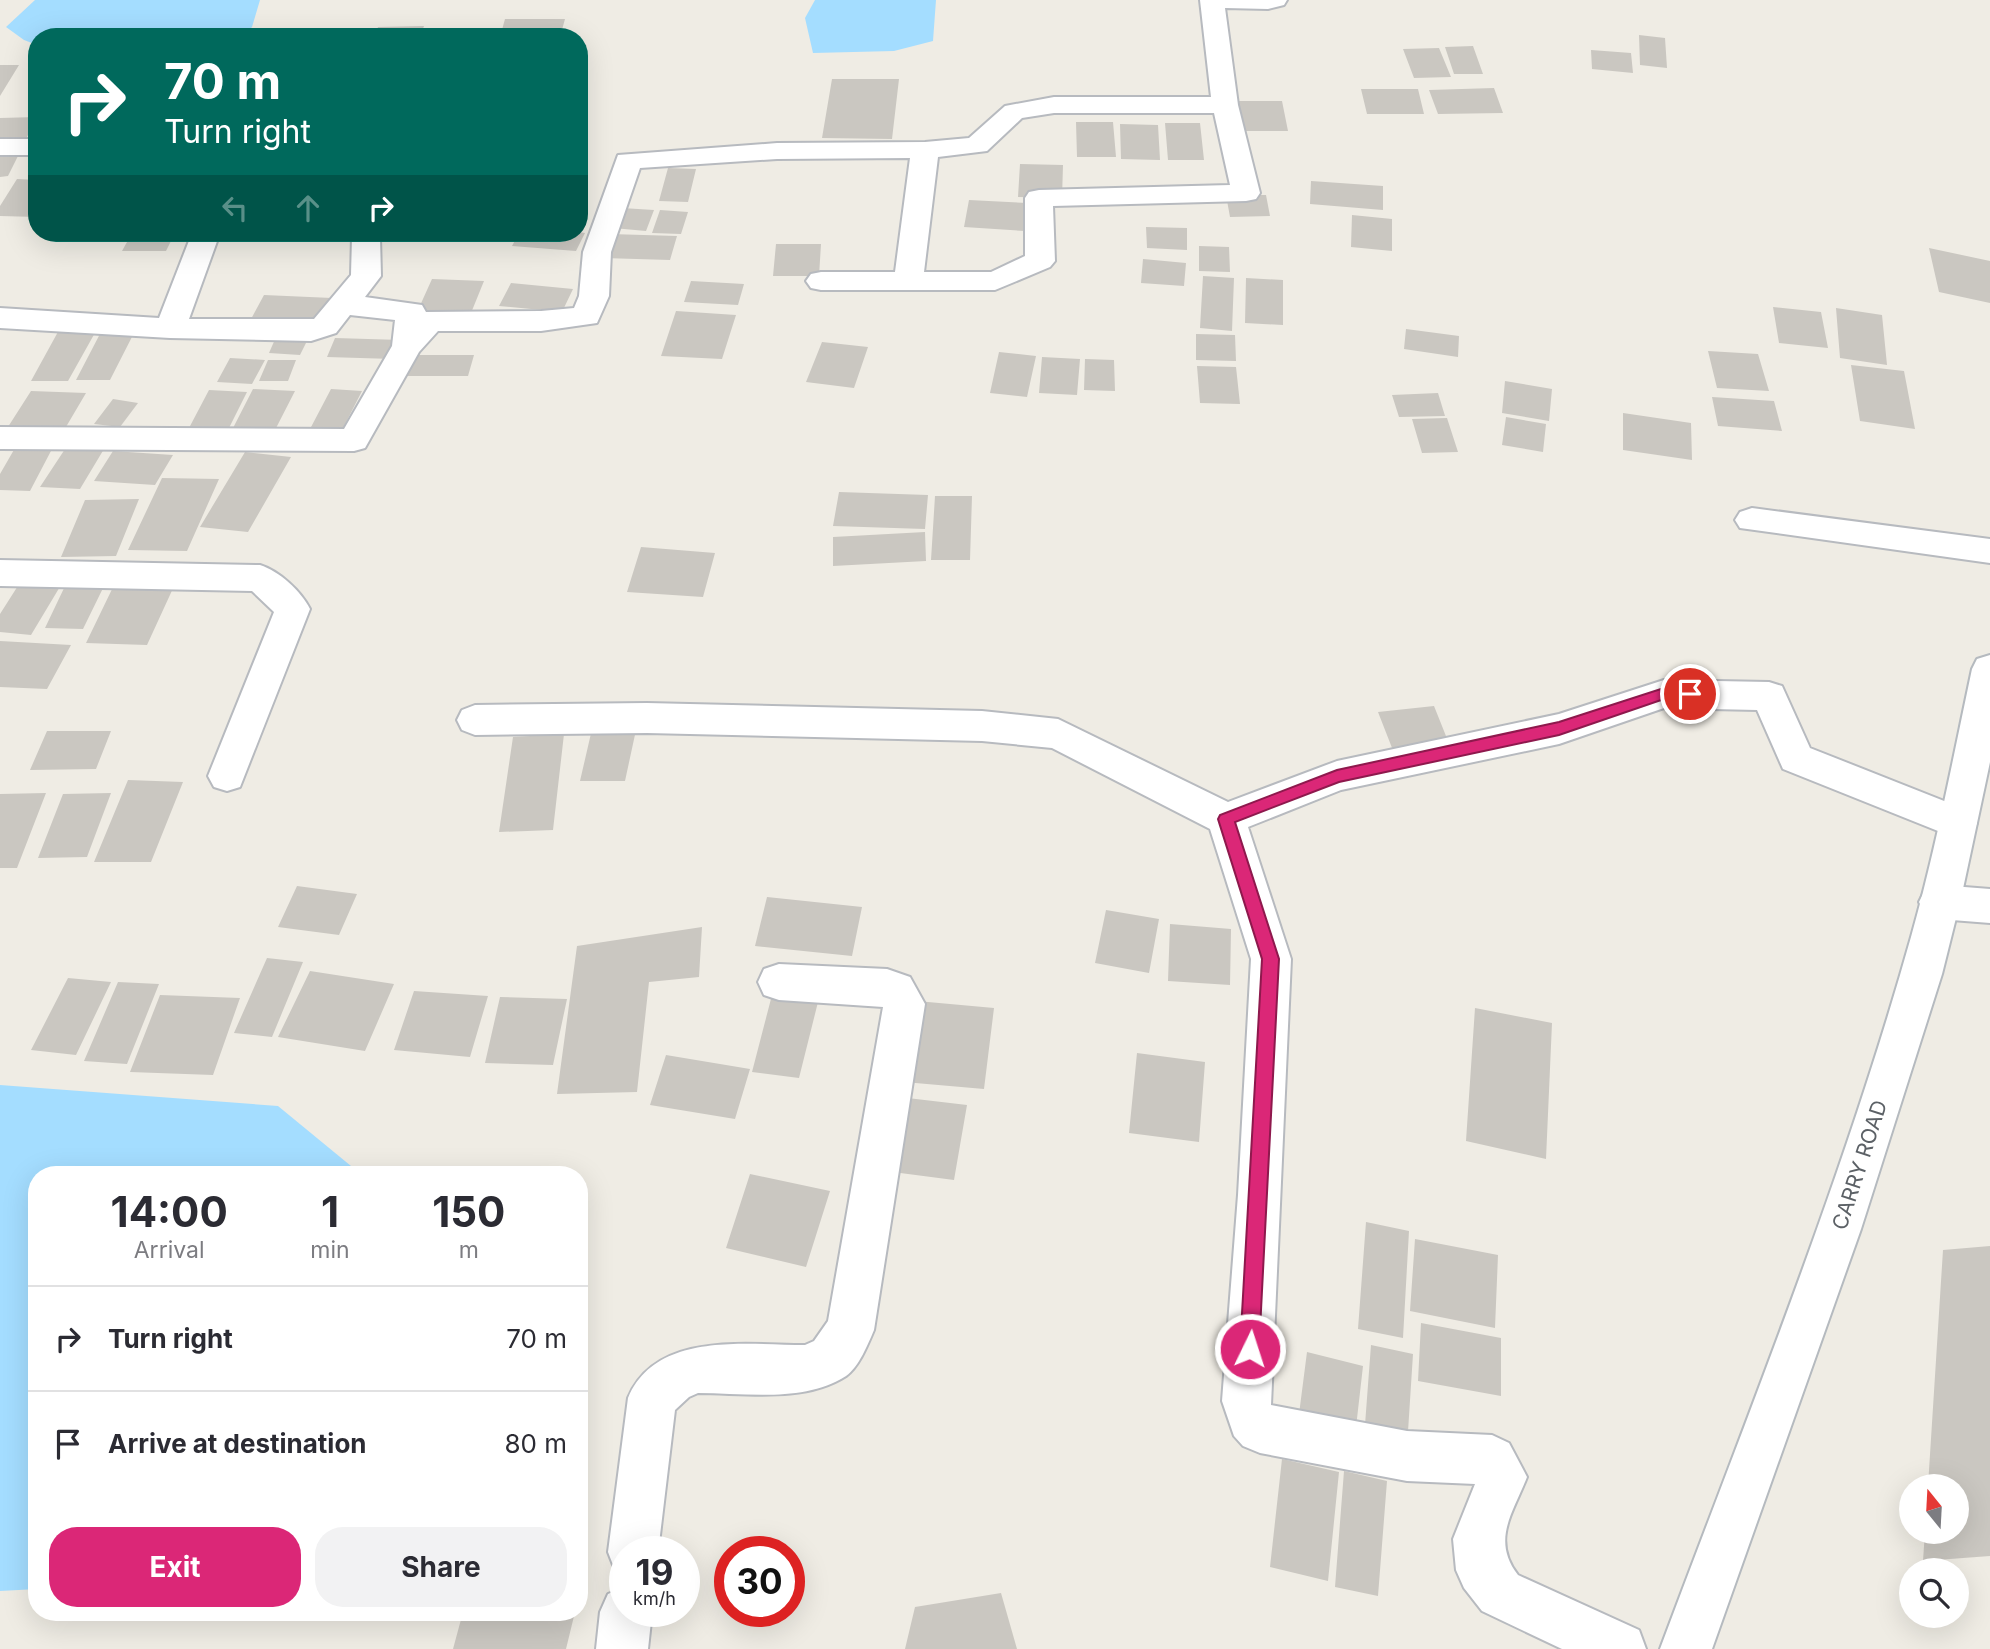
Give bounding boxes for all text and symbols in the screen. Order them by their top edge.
text: 70 m [164,52,281,111]
icon: right [49,56,140,147]
text: Turn right [164,112,311,151]
icon: left [216,189,254,227]
icon: ahead [289,189,327,227]
icon: right [362,189,400,227]
pin [1660,664,1720,724]
icon: arrive [1671,675,1709,713]
street label: CARRY ROAD [1827,1097,1892,1233]
text: 14:00 [111,1186,228,1237]
text: 1 [321,1186,339,1237]
text: 150 [432,1186,505,1237]
text: Arrival [134,1236,205,1264]
text: min [310,1236,350,1264]
text: m [459,1236,479,1264]
position arrow [1213,1312,1287,1386]
icon: right [49,1320,87,1358]
text: Turn right [108,1323,233,1354]
text: 70 m [506,1323,567,1354]
icon: arrive [49,1425,87,1463]
text: Arrive at destination [108,1428,367,1459]
text: 80 m [504,1428,567,1459]
north arrow [1899,1474,1969,1544]
map controls [1899,1474,1969,1628]
button: Exit [49,1527,301,1607]
button: Share [315,1527,567,1607]
speed limit sign: 30 [714,1536,805,1627]
text: 19 [636,1551,673,1593]
button: search [1899,1558,1969,1628]
text: km/h [633,1588,676,1609]

